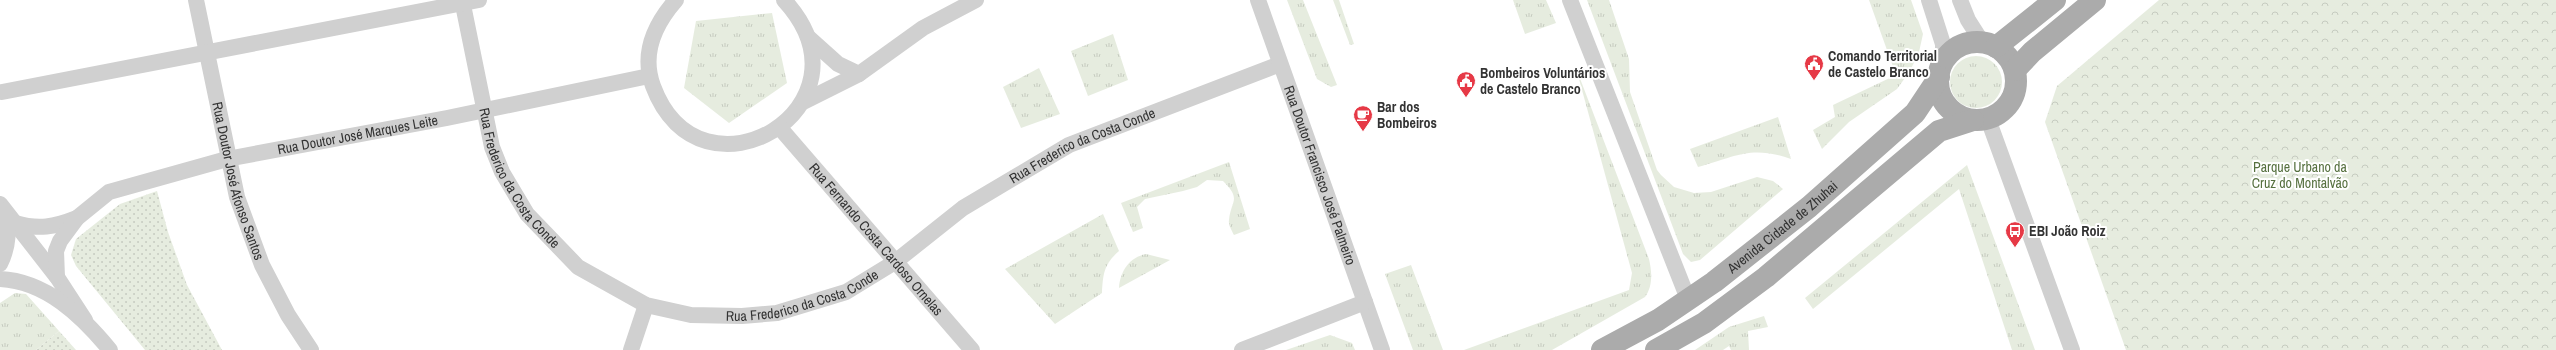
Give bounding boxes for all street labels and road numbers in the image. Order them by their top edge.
street label: Rua Doutor Francisco José Palmeiro [1280,83,1360,267]
street label: Rua Doutor José Afonso Santos [208,100,269,263]
street label: Rua Frederico da Costa Conde [1006,104,1158,188]
street label: Rua Frederico da Costa Conde [475,106,564,252]
street label: Rua Doutor José Marques Leite [276,111,439,158]
street label: Rua Fernando Costa Cardoso Ornelas [805,159,947,319]
street label: Avenida Cidade de Zhuhai [1723,177,1841,278]
street label: Rua Frederico da Costa Conde [726,265,882,325]

